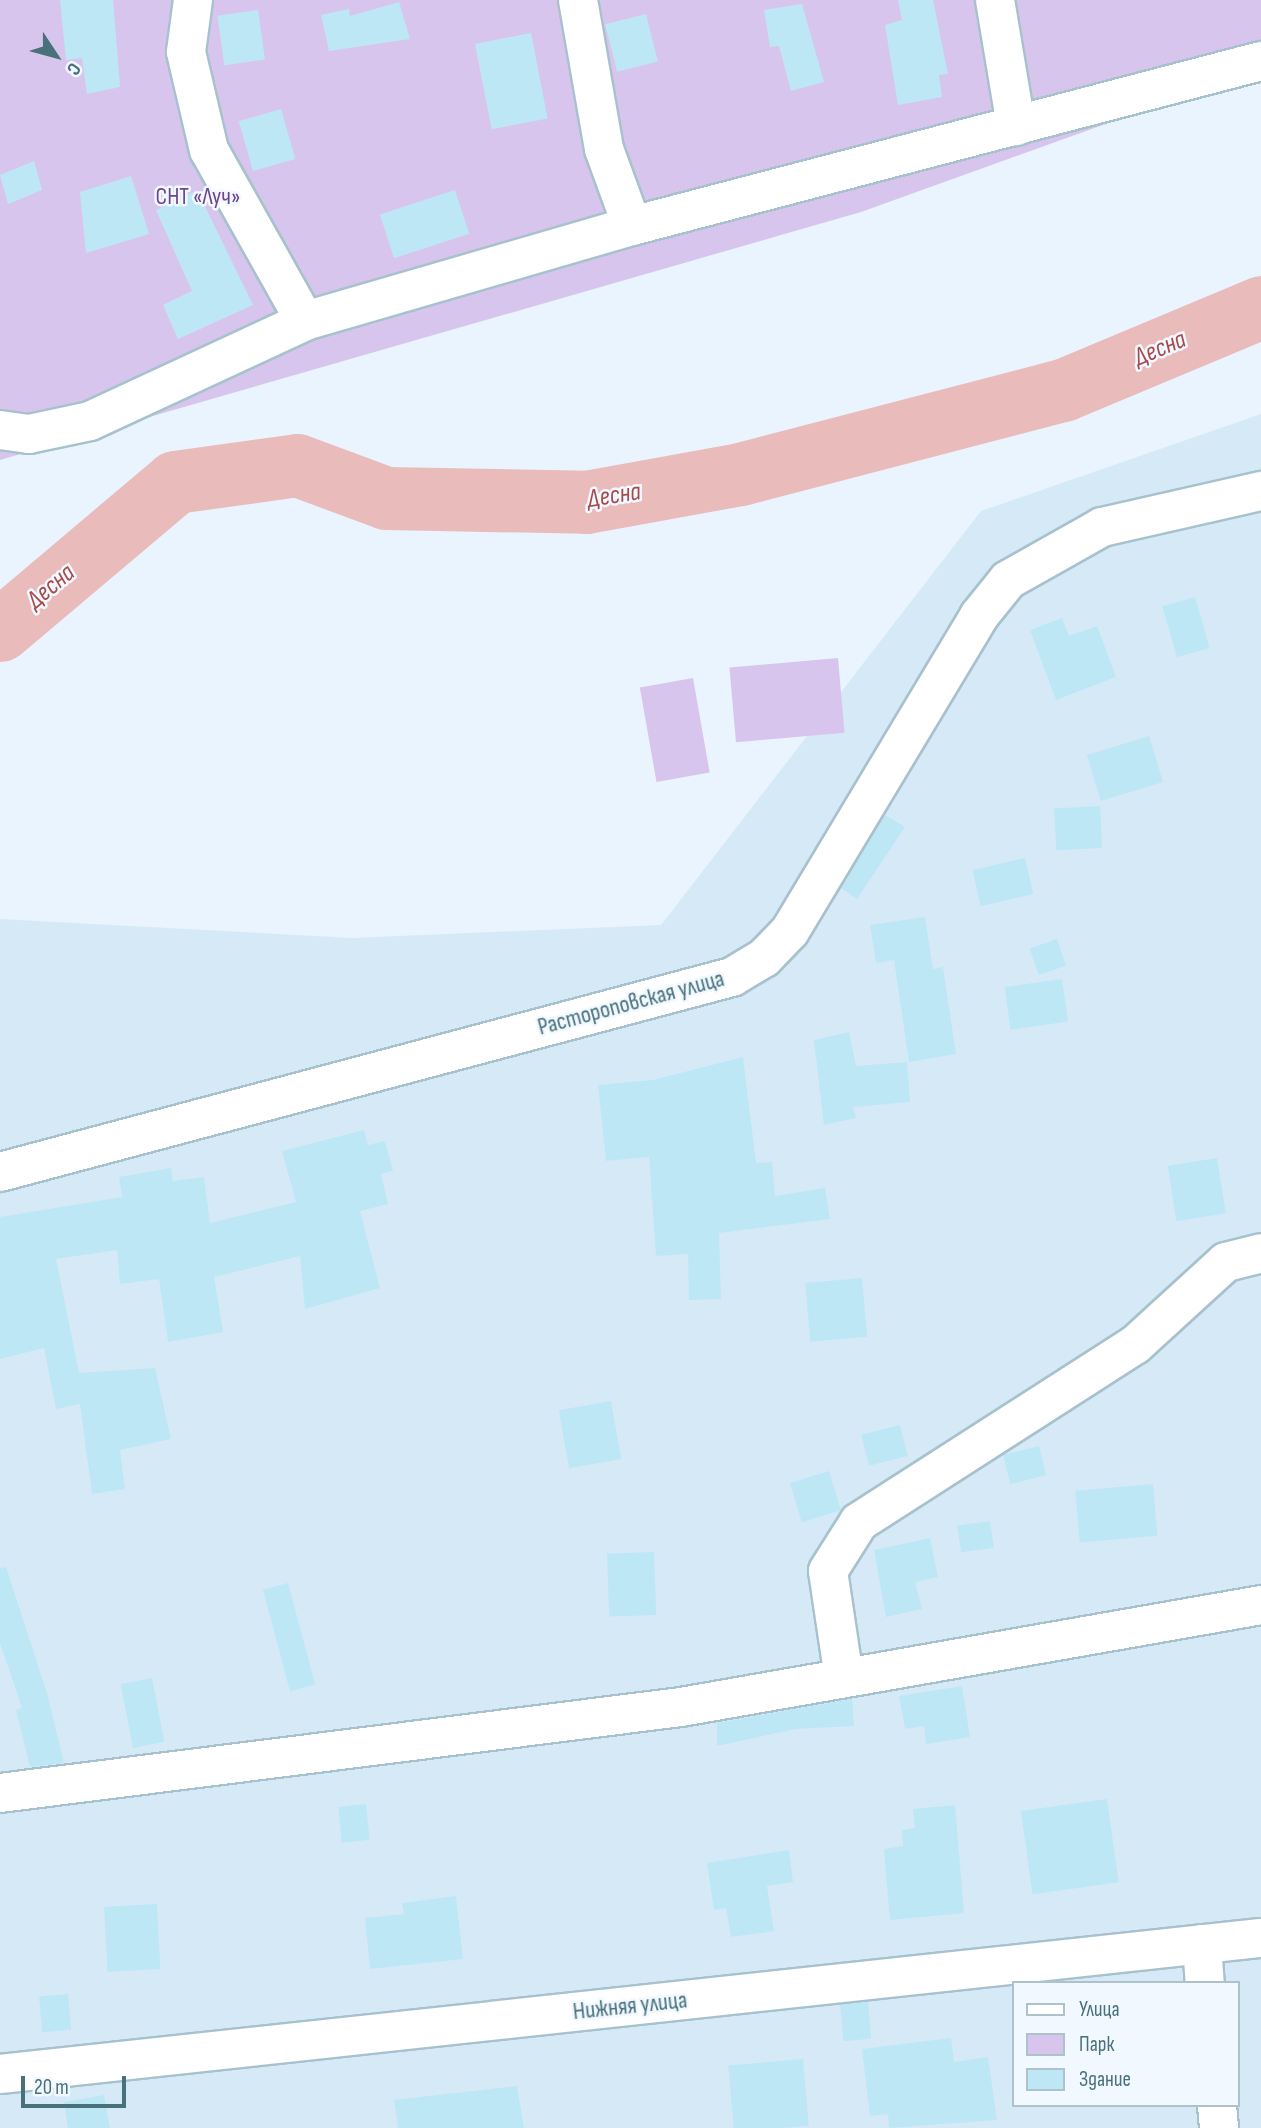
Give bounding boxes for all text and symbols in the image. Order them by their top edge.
north arrow [21,21,91,91]
text: С [61,58,86,79]
park label: СНТ «Луч» [155,183,241,211]
water label: Десна [1129,324,1191,374]
water label: Десна [585,476,643,516]
water label: Десна [20,558,82,616]
street label: Растороповская улица [535,964,727,1042]
legend [1012,1981,1240,2107]
street label: Нижняя улица [571,1986,689,2026]
text: Улица [1079,1997,1120,2022]
text: Парк [1079,2032,1114,2057]
scale bar [24,2062,130,2106]
text: Здание [1079,2067,1131,2092]
text: 20 m [34,2075,69,2100]

